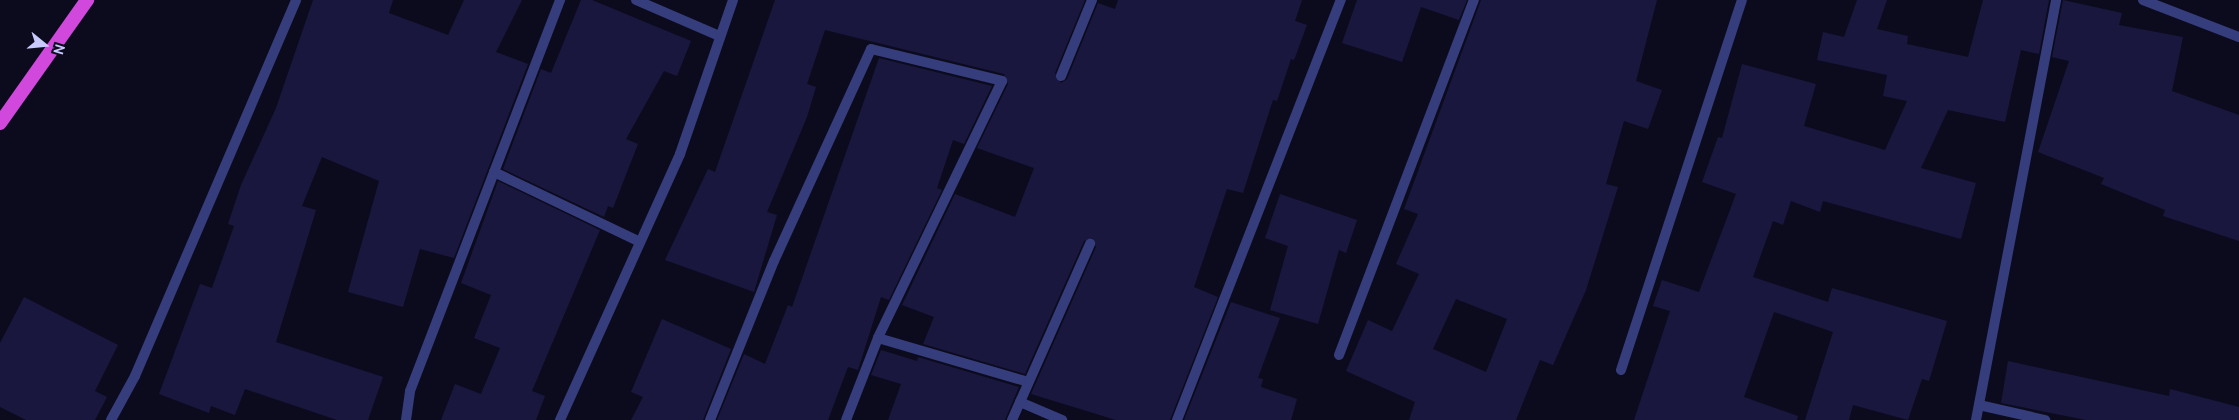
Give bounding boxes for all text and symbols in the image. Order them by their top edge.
north arrow [20,20,70,70]
text: N [49,42,69,57]

